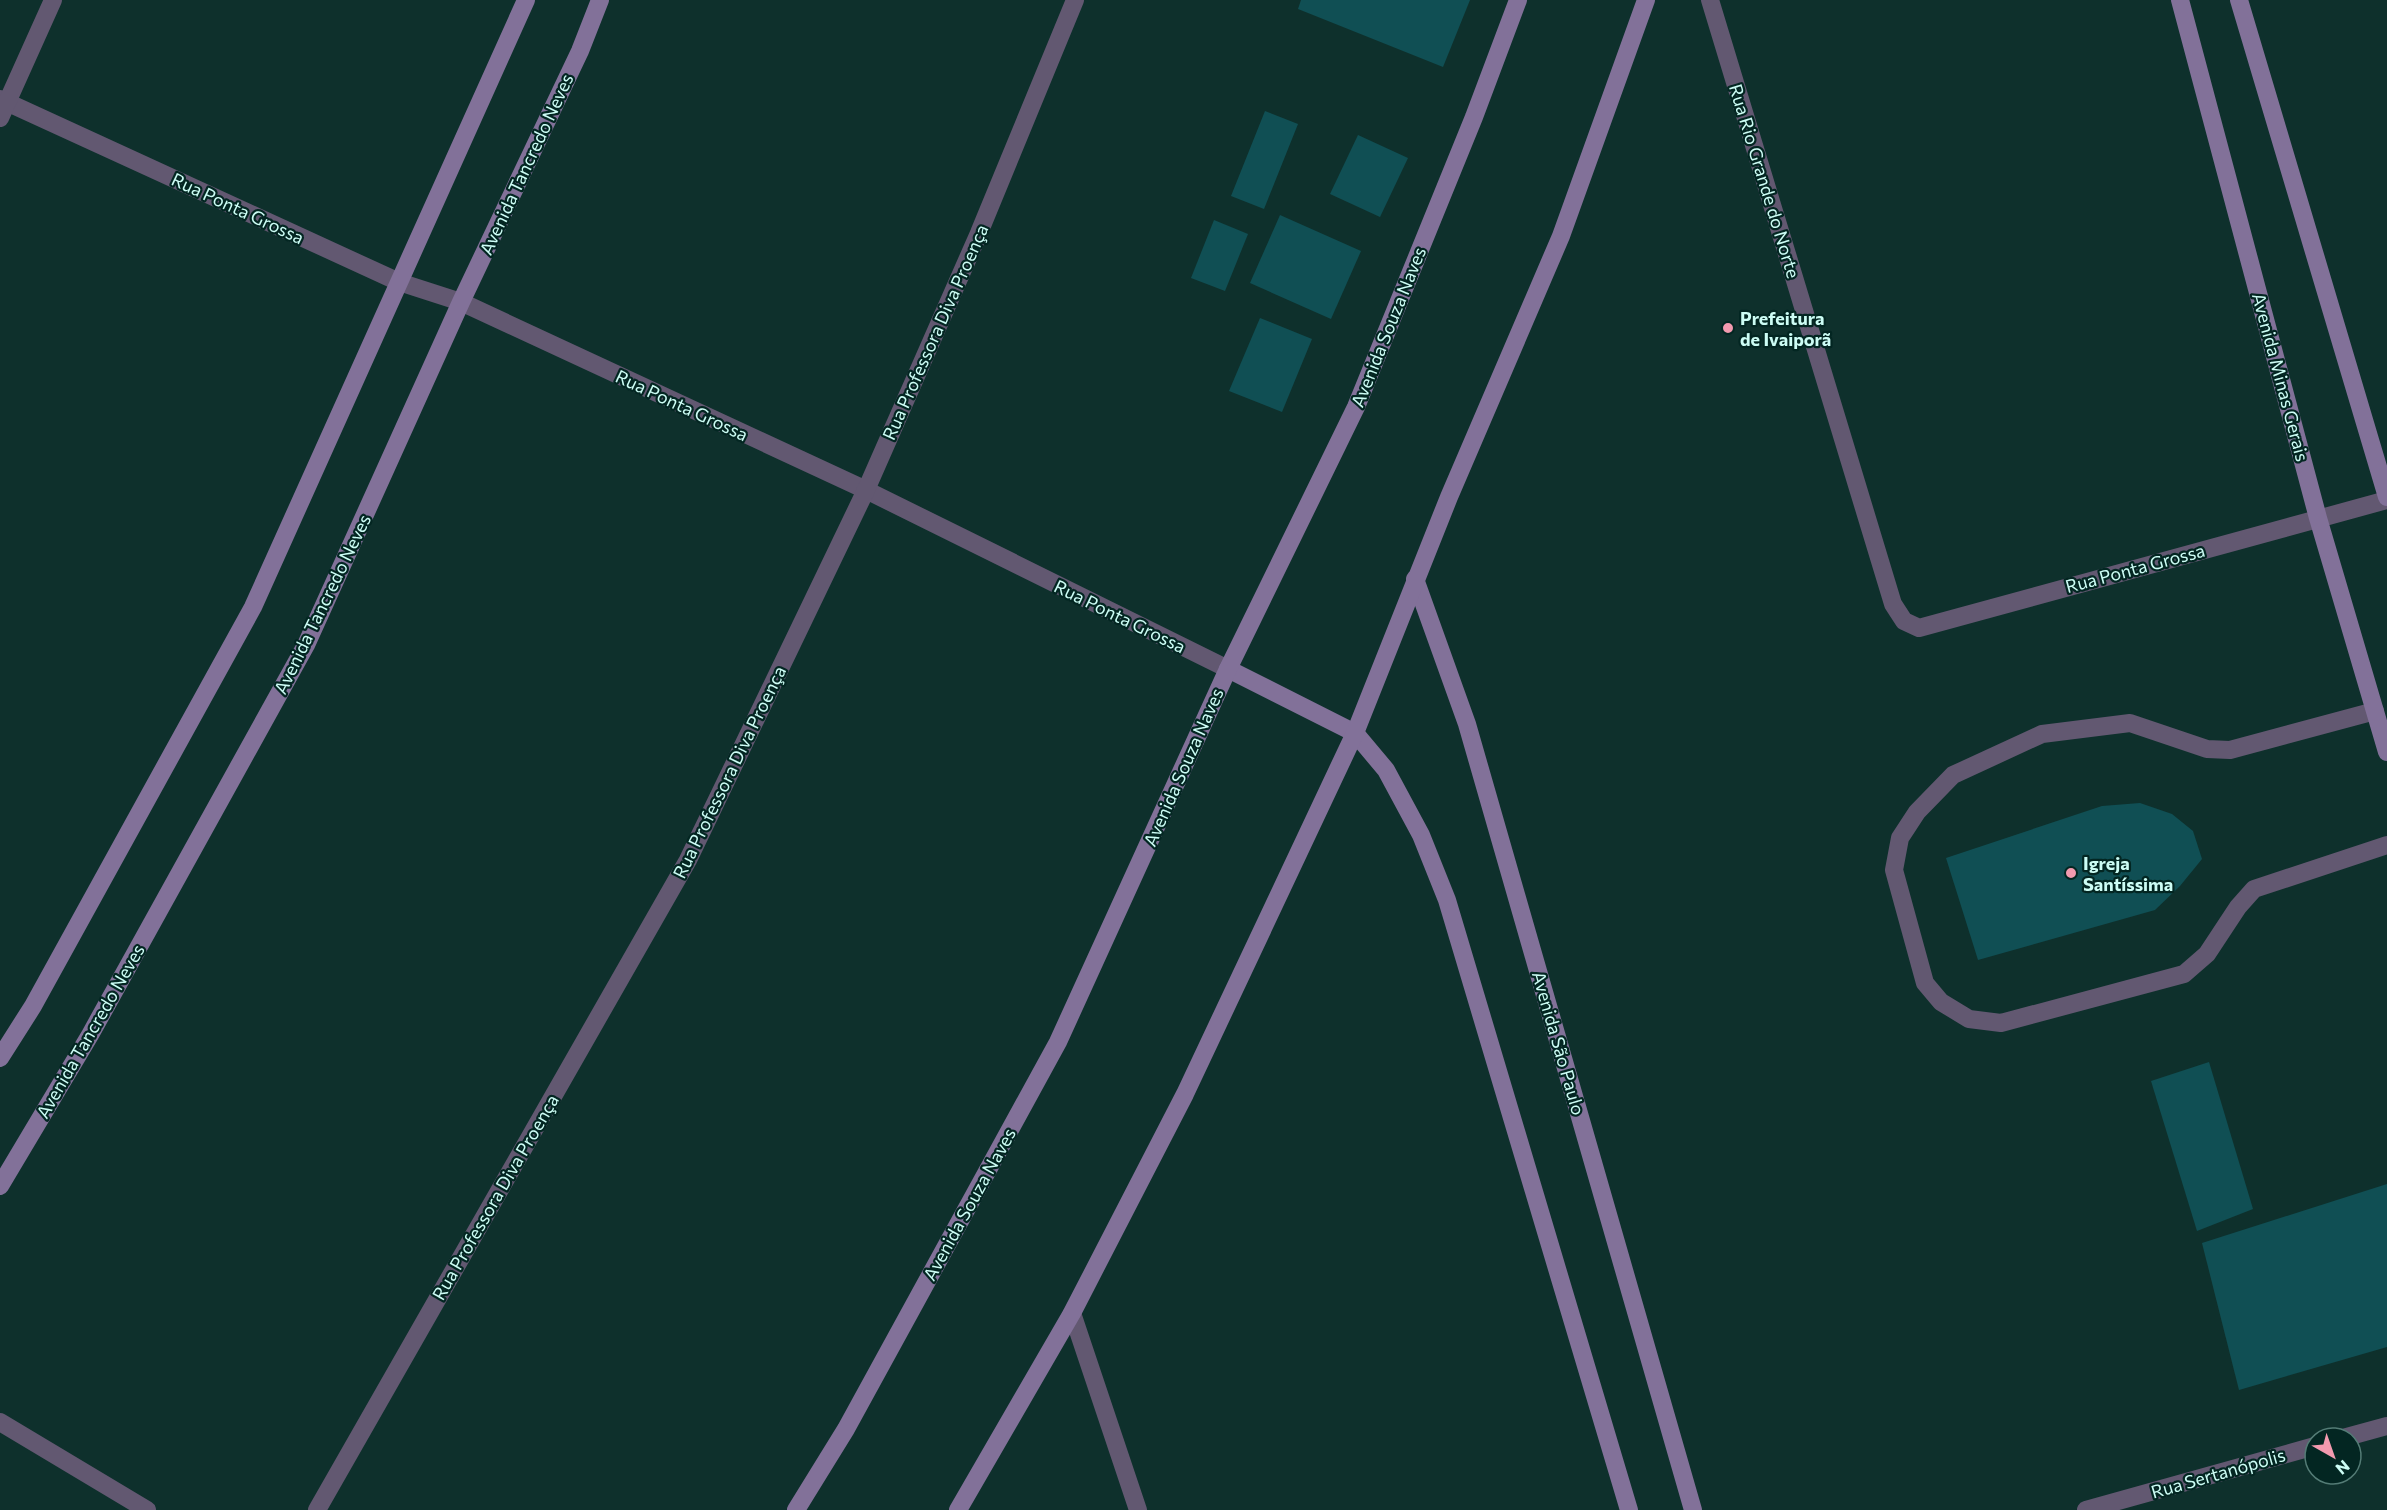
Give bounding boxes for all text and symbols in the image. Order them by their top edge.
street label: Avenida Tancredo Neves [474,70,578,258]
street label: Rua Rio Grande do Norte [1725,81,1805,281]
street label: Rua Ponta Grossa [168,168,308,248]
street label: Rua Professora Diva Proença [877,221,993,443]
street label: Avenida Souza Naves [1346,244,1430,410]
street label: Avenida Minas Gerais [2248,290,2314,464]
place label: Prefeitura de Ivaiporã [1740,307,1831,350]
marker: Prefeitura de Ivaiporã [1721,321,1735,335]
street label: Rua Ponta Grossa [612,365,752,445]
street label: Avenida Tancredo Neves [269,510,375,698]
street label: Rua Ponta Grossa [2063,539,2207,597]
street label: Rua Ponta Grossa [1051,575,1189,657]
street label: Rua Professora Diva Proença [668,662,790,882]
street label: Avenida Souza Naves [1138,684,1228,850]
place label: Igreja Santíssima [2083,852,2173,895]
marker: Igreja Santíssima [2064,866,2078,880]
street label: Avenida Tancredo Neves [31,940,149,1122]
street label: Avenida São Paulo [1528,969,1590,1117]
street label: Rua Professora Diva Proença [427,1090,563,1304]
street label: Avenida Souza Naves [918,1124,1020,1284]
north arrow [2303,1426,2363,1486]
street label: Rua Sertanópolis [2148,1443,2288,1503]
text: N [2332,1457,2354,1479]

